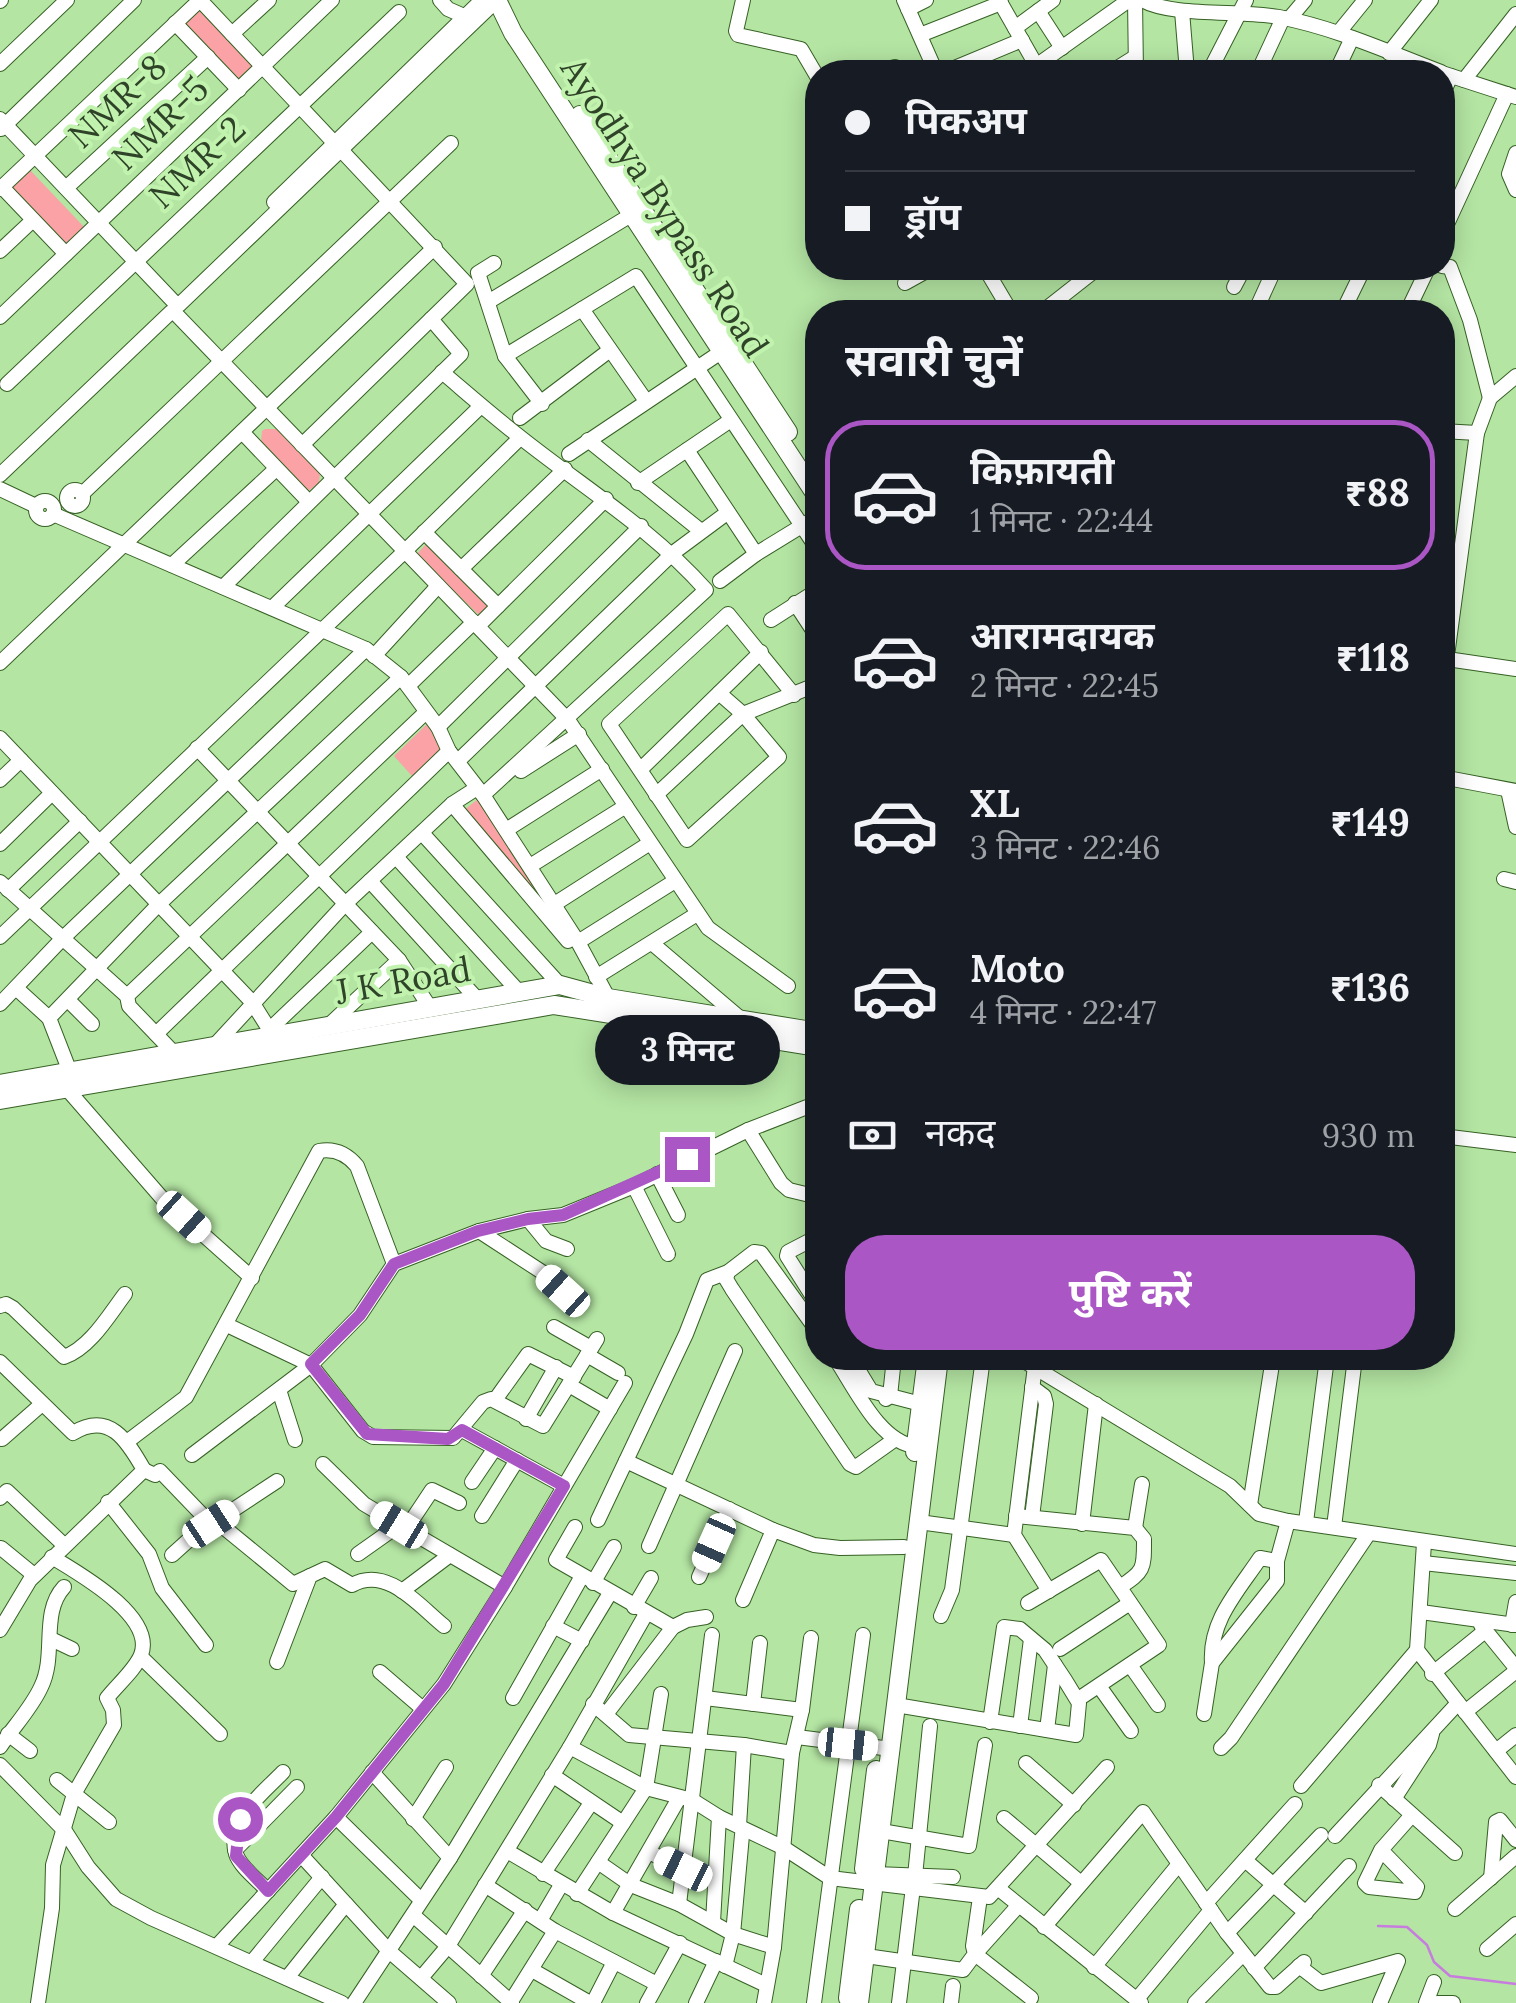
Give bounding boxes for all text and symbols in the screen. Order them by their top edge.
street label: NMR-8 [59,44,175,158]
street label: Ayodhya Bypass Road [551,48,779,366]
street label: NMR-5 [102,66,218,180]
text: पिकअप [905,96,1027,144]
street label: NMR-2 [139,106,255,218]
text: ड्रॉप [905,192,961,240]
text: सवारी चुनें [845,331,1022,388]
text: किफ़ायती [970,446,1114,494]
icon: car [850,450,940,540]
text: ₹88 [1345,468,1410,516]
text: 1 मिनट · 22:44 [970,500,1153,541]
text: आरामदायक [970,611,1154,659]
icon: car [850,615,940,705]
text: ₹118 [1336,633,1410,681]
text: 2 मिनट · 22:45 [970,665,1159,706]
text: XL [970,779,1020,827]
icon: car [850,780,940,870]
text: ₹149 [1330,798,1410,846]
text: 3 मिनट · 22:46 [970,827,1161,868]
text: Moto [970,944,1065,992]
icon: car [850,945,940,1035]
street label: J K Road [331,946,474,1014]
text: ₹136 [1330,963,1410,1011]
text: 4 मिनट · 22:47 [970,992,1156,1033]
callout: 3 मिनट [594,1014,780,1084]
text: 3 मिनट [641,1029,734,1070]
icon: cash [845,1108,900,1163]
text: नकद [925,1108,995,1156]
text: 930 m [1322,1115,1415,1156]
route end [665,1137,710,1182]
car [152,1186,216,1248]
button: पुष्टि करें [845,1235,1415,1350]
car [531,1260,595,1322]
car [178,1495,244,1553]
car [366,1497,432,1553]
car [688,1509,740,1577]
car [817,1726,879,1762]
route start [218,1797,263,1842]
car [649,1842,717,1896]

